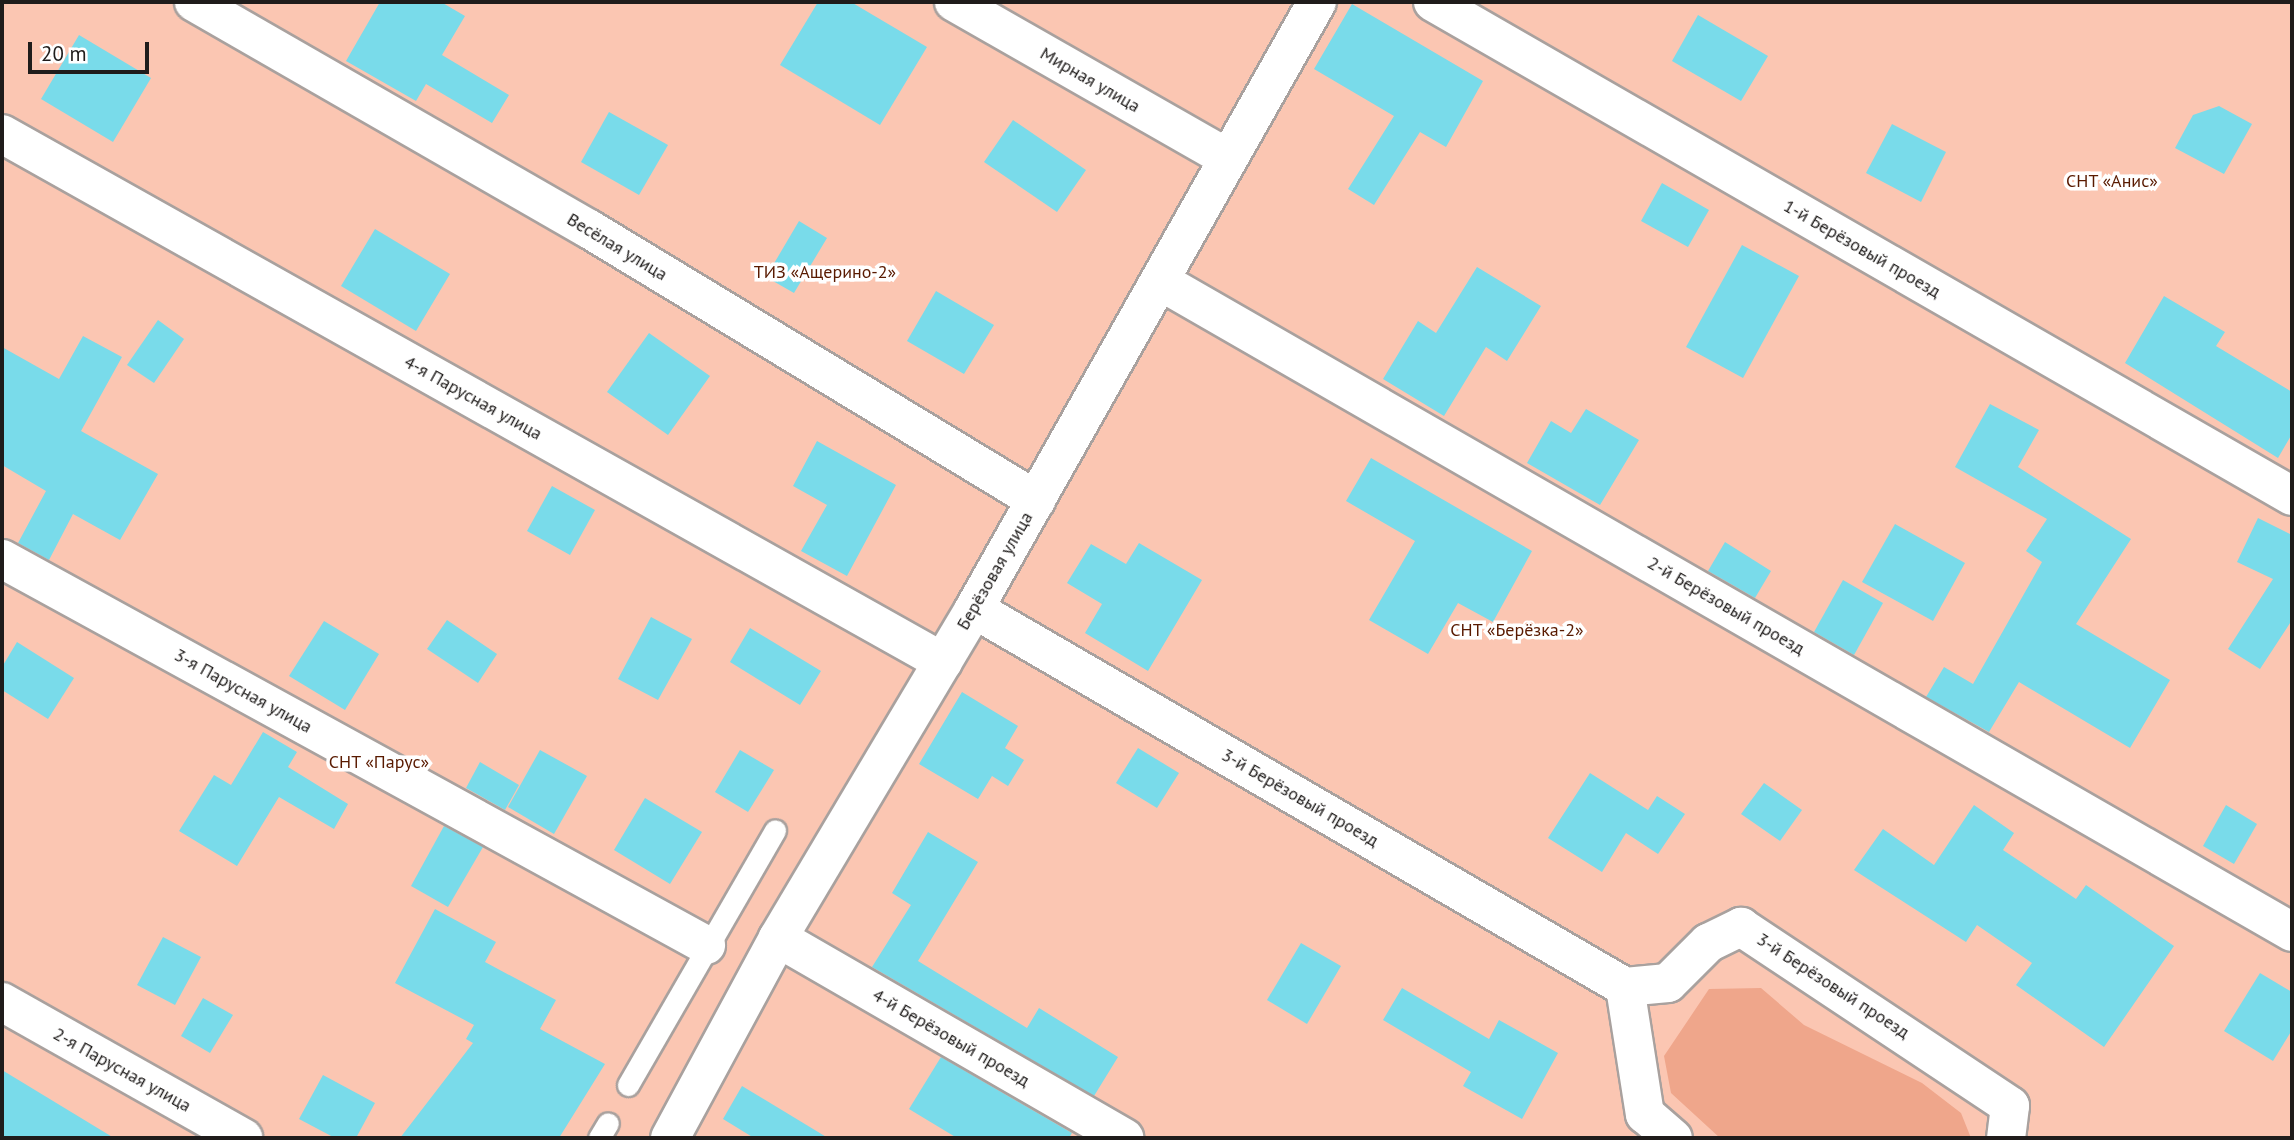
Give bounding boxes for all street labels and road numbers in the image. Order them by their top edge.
street label: Мирная улица [1036,43,1144,117]
street label: 1-й Берёзовый проезд [1780,195,1944,303]
street label: Весёлая улица [563,209,671,285]
street label: 4-я Парусная улица [400,351,546,445]
street label: Берёзовая улица [952,508,1038,634]
street label: 2-й Берёзовый проезд [1644,552,1808,660]
street label: 3-я Парусная улица [170,644,316,738]
street label: 3-й Берёзовый проезд [1218,744,1382,852]
street label: 3-й Берёзовый проезд [1753,929,1913,1043]
street label: 4-й Берёзовый проезд [869,984,1033,1092]
street label: 2-я Парусная улица [49,1023,195,1117]

